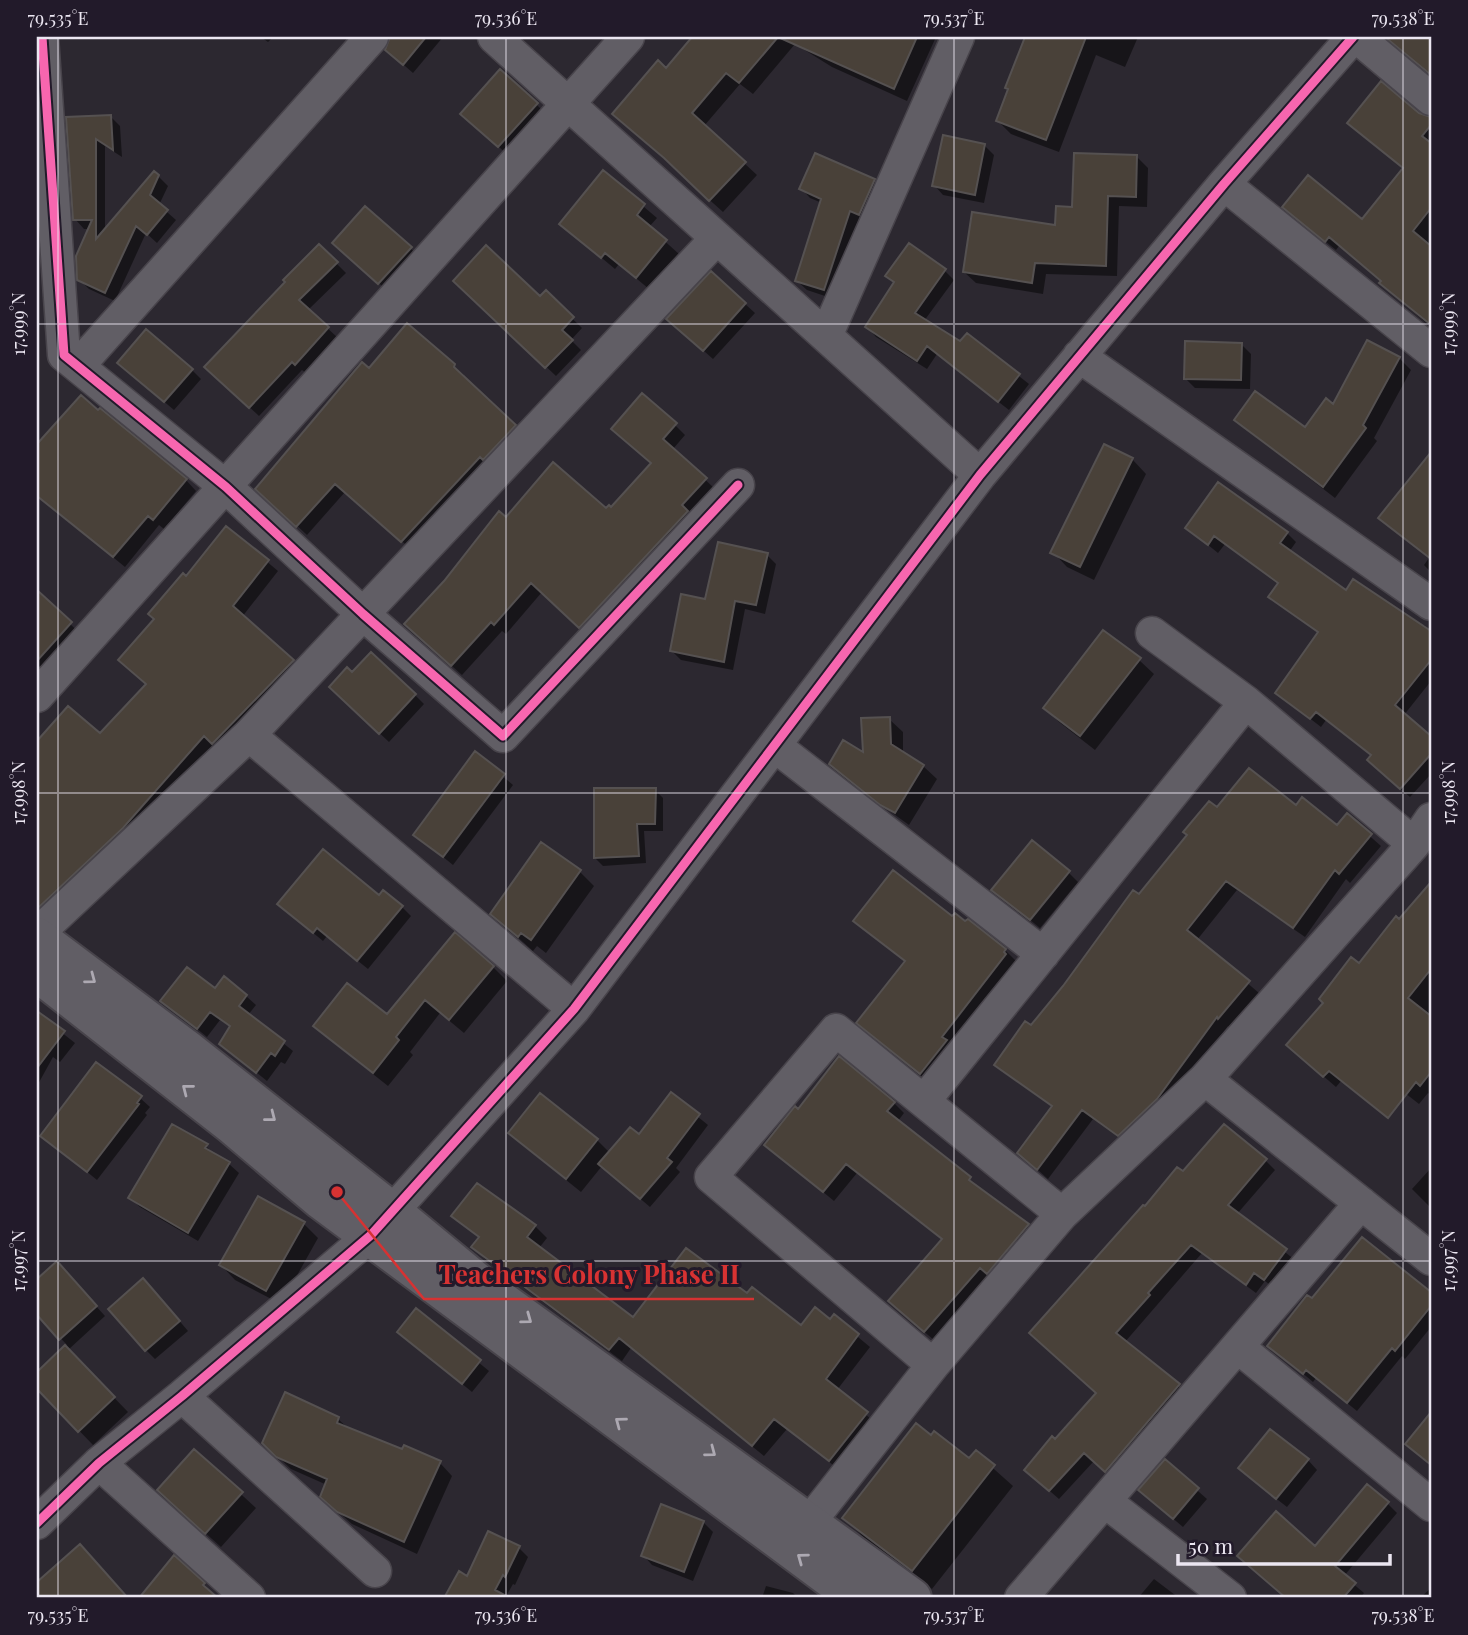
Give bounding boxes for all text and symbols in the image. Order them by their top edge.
text: 79.535°E [28,6,88,30]
text: 79.536°E [475,6,537,30]
text: 79.537°E [924,6,984,30]
text: 79.538°E [1372,6,1434,30]
text: 17.999°N [6,292,30,356]
text: 17.999°N [1436,292,1460,356]
text: 17.998°N [6,761,30,825]
text: 17.998°N [1436,761,1460,825]
one-way arrow [83,970,95,983]
one-way arrow [183,1085,195,1098]
one-way arrow [264,1108,276,1121]
text: 17.997°N [6,1230,30,1292]
text: 17.997°N [1436,1230,1460,1292]
callout: Teachers Colony Phase II [424,1252,754,1299]
text: Teachers Colony Phase II [439,1256,739,1291]
one-way arrow [519,1310,532,1323]
one-way arrow [615,1418,628,1431]
one-way arrow [703,1444,716,1456]
scale bar [1178,1523,1389,1567]
text: 50 m [1188,1531,1234,1559]
one-way arrow [797,1554,810,1566]
text: 79.535°E [28,1603,88,1627]
text: 79.536°E [475,1603,537,1627]
text: 79.537°E [924,1603,984,1627]
text: 79.538°E [1372,1603,1434,1627]

